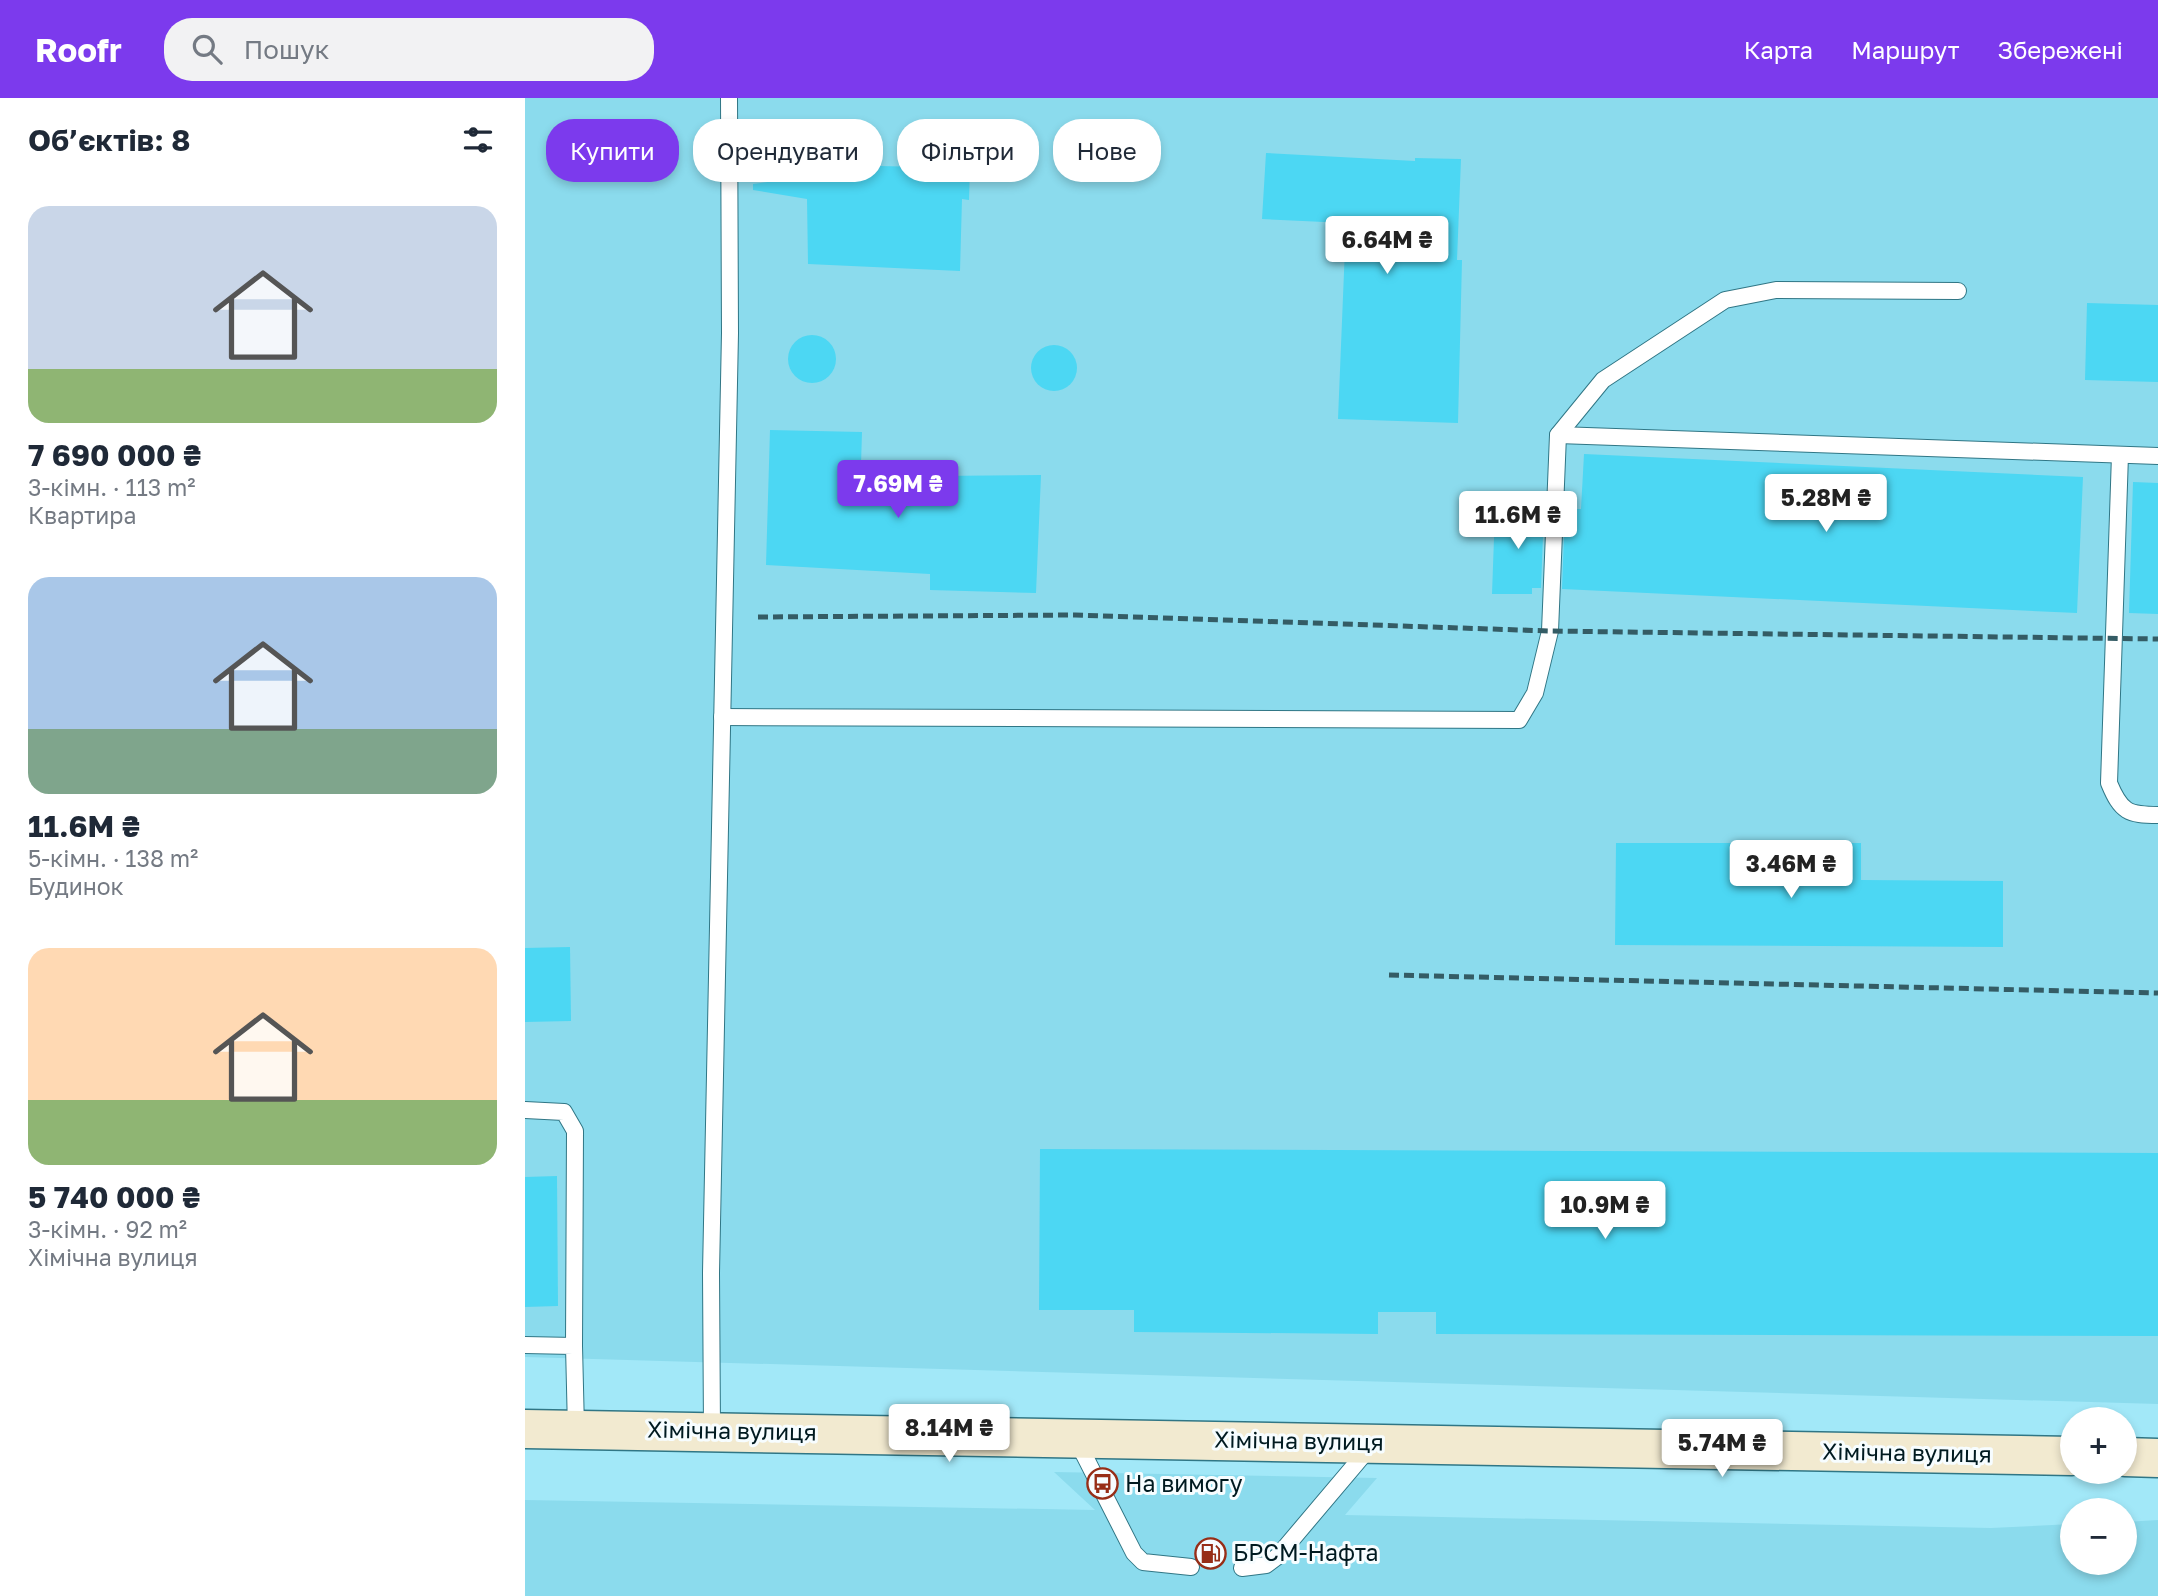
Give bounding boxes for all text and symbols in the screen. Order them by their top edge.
search box [164,18,654,81]
text: Roofr [35,30,122,69]
icon: search [188,30,226,68]
text: Пошук [244,34,329,65]
text: Карта [1744,35,1813,64]
text: Маршрут [1851,35,1960,64]
text: Збережені [1998,35,2123,64]
chip: Купити [546,119,679,182]
chip: Орендувати [693,119,883,182]
chip: Фільтри [897,119,1039,182]
chip: Нове [1053,119,1161,182]
icon: filters [459,121,497,159]
text: Об’єктів: 8 [28,122,190,158]
pin: 6.64M ₴ [1322,216,1452,276]
text: 6.64M ₴ [1341,225,1433,253]
icon: home [200,252,326,378]
text: 7 690 000 ₴ [28,437,201,473]
pin: 7.69M ₴ [833,460,963,520]
text: 7.69M ₴ [853,469,943,497]
text: 3-кімн. · 113 m² [28,473,196,501]
pin: 5.28M ₴ [1761,474,1891,534]
text: 5.28M ₴ [1781,483,1871,511]
pin: 11.6M ₴ [1453,491,1583,551]
text: 11.6M ₴ [1475,500,1561,528]
text: Квартира [28,501,136,529]
icon: home [200,623,326,749]
text: 11.6M ₴ [28,808,140,844]
pin: 3.46M ₴ [1726,840,1856,900]
text: 5-кімн. · 138 m² [28,844,198,872]
text: 3.46M ₴ [1746,849,1836,877]
text: Будинок [28,872,124,900]
icon: home [200,994,326,1120]
text: 5 740 000 ₴ [28,1179,200,1215]
pin: 10.9M ₴ [1540,1182,1670,1241]
text: 10.9M ₴ [1560,1190,1650,1218]
text: 3-кімн. · 92 m² [28,1215,187,1243]
text: Хімічна вулиця [28,1243,198,1271]
pin: 8.14M ₴ [884,1404,1014,1464]
map controls [2060,1407,2137,1575]
button: + [2060,1407,2137,1484]
text: 8.14M ₴ [905,1413,993,1441]
street label: Хімічна вулиця [647,1415,817,1445]
pin: 5.74M ₴ [1657,1420,1787,1479]
street label: Хімічна вулиця [1214,1425,1384,1455]
text: 5.74M ₴ [1678,1428,1766,1456]
street label: Хімічна вулиця [1822,1437,1992,1467]
bus stop icon: На вимогу [1085,1467,1119,1501]
place label: На вимогу [1125,1469,1243,1497]
button: − [2060,1498,2137,1575]
fuel station icon: БРСМ-Нафта [1193,1536,1227,1570]
place label: БРСМ-Нафта [1233,1538,1379,1566]

